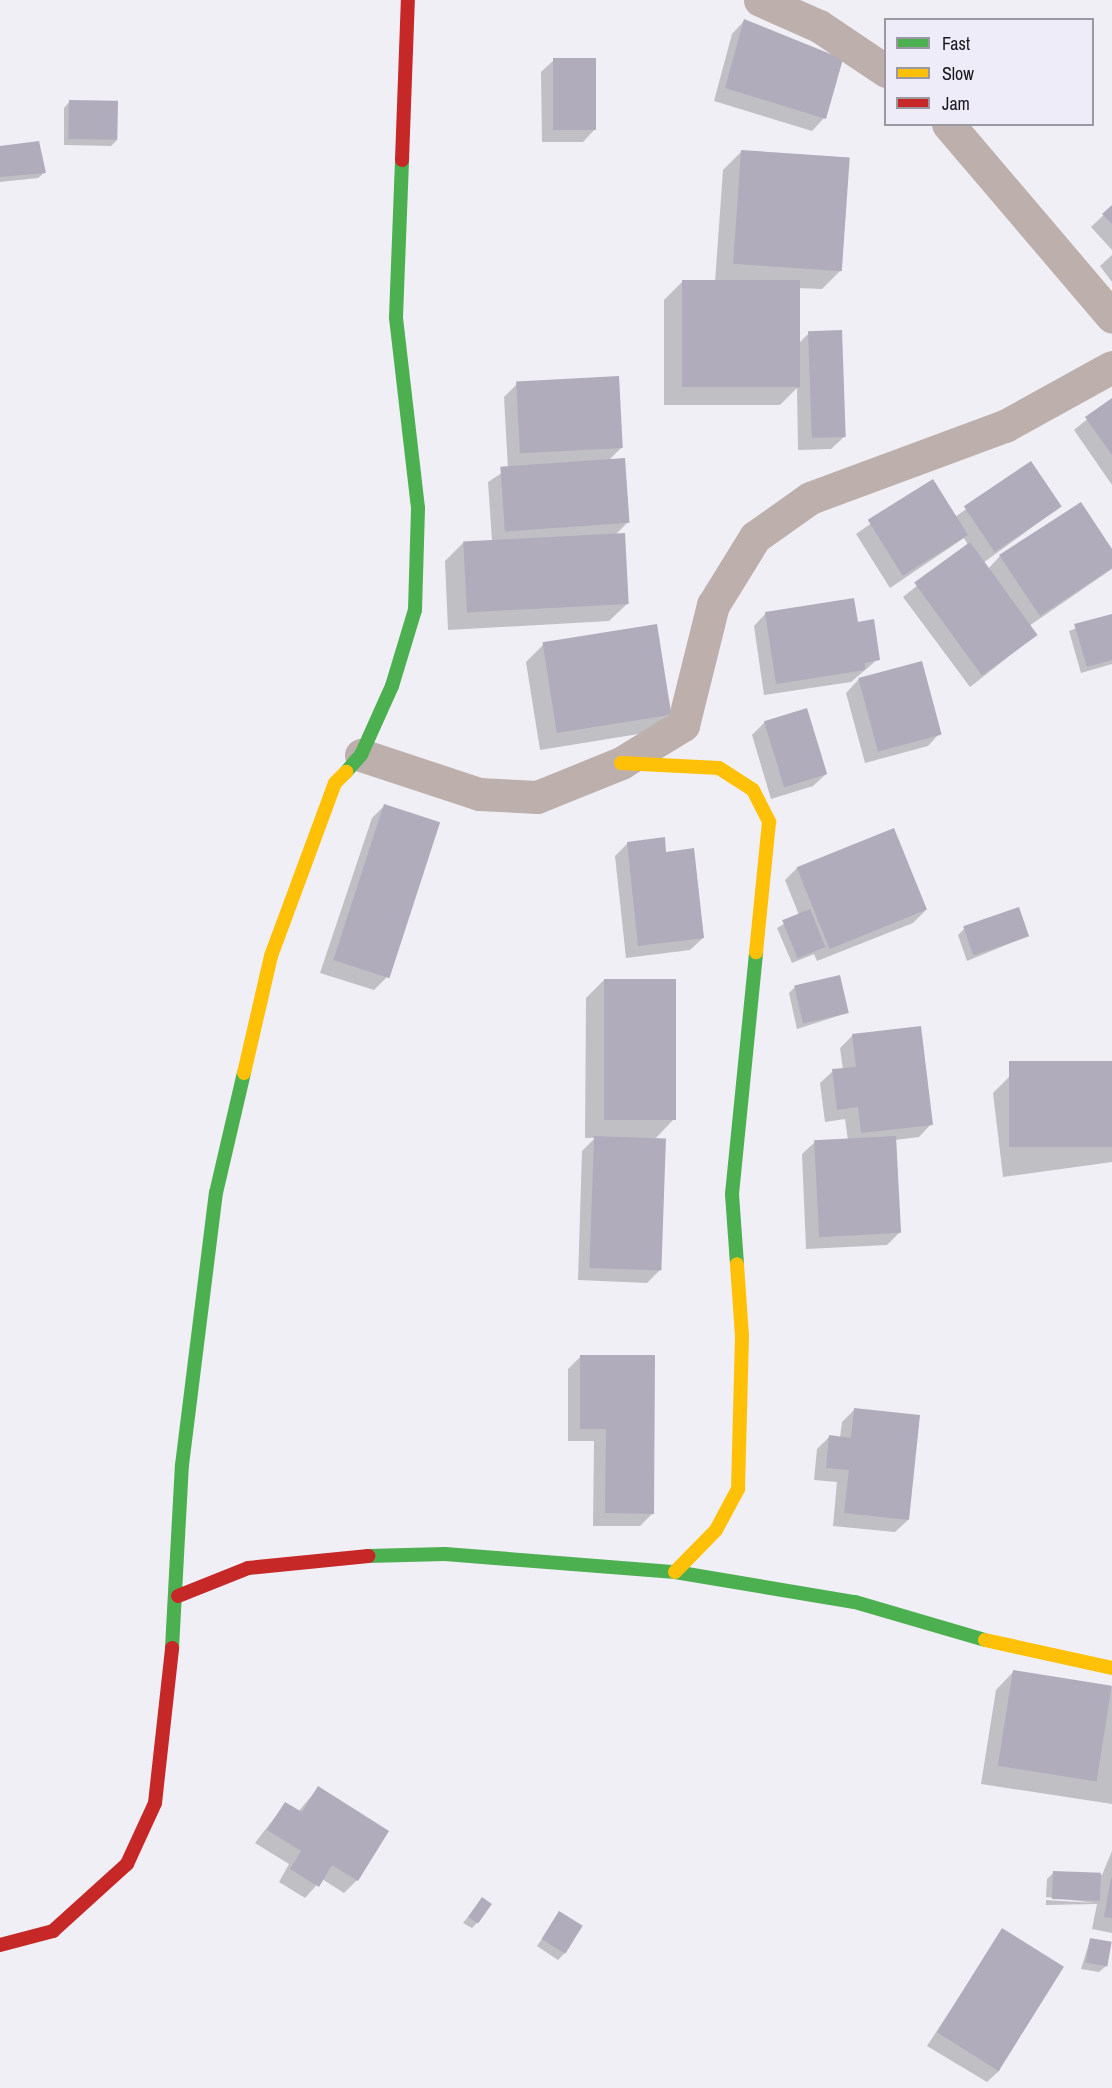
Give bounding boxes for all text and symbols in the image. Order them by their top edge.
legend [884,18,1094,126]
text: Fast [942,31,970,56]
text: Slow [942,61,974,86]
text: Jam [942,91,970,116]

